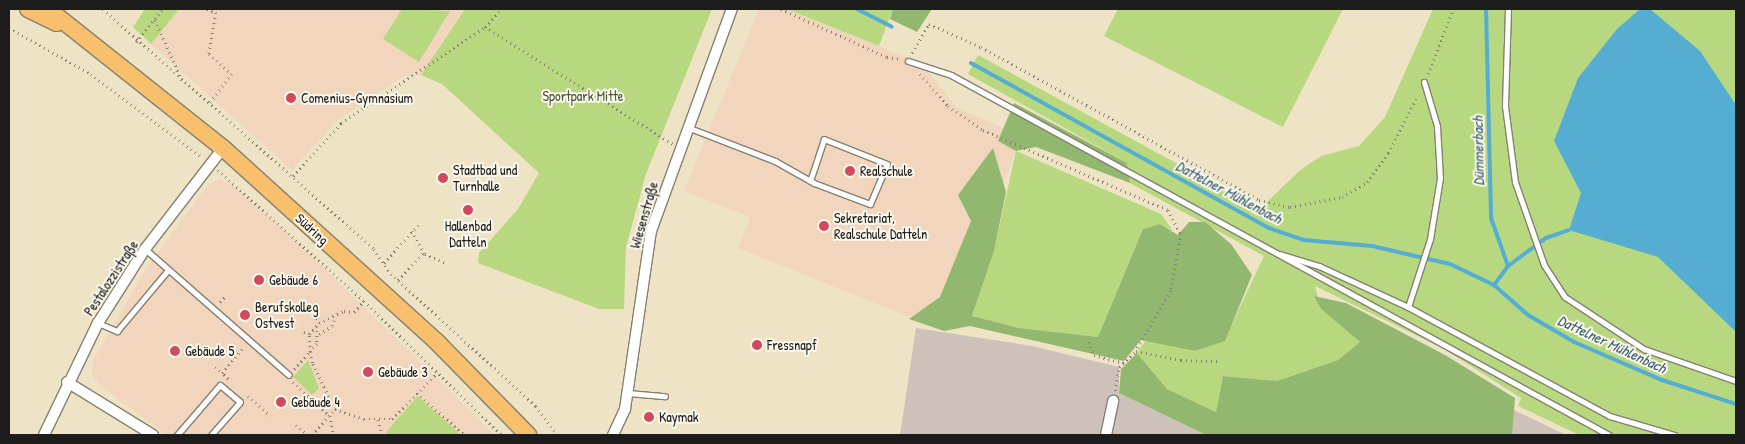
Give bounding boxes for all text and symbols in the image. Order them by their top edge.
park label: Sportpark Mitte [543,88,623,104]
place label: Comenius-Gymnasium [301,90,413,106]
marker: Comenius-Gymnasium [285,92,297,104]
water label: Dümmerbach [1468,116,1488,186]
water label: Dattelner Mühlenbach [1173,156,1285,228]
place label: Stadtbad und Turnhalle [453,162,517,194]
place label: Realschule [860,163,913,179]
marker: Realschule [844,165,856,177]
marker: Stadtbad und Turnhalle [437,172,449,184]
street label: Wiesenstraße [626,180,662,250]
marker: Hallenbad Datteln [462,204,474,216]
street label: Südring [292,210,332,248]
place label: Sekretariat, Realschule Datteln [834,210,927,242]
place label: Hallenbad Datteln [445,218,491,250]
marker: Sekretariat, Realschule Datteln [818,220,830,232]
street label: Pestalozzistraße [80,237,142,319]
place label: Gebäude 6 [269,272,318,288]
marker: Gebäude 6 [253,274,265,286]
place label: Berufskolleg Ostvest [255,299,318,332]
marker: Berufskolleg Ostvest [239,309,251,321]
water label: Dattelner Mühlenbach [1555,311,1669,377]
place label: Fressnapf [767,337,817,353]
marker: Fressnapf [751,339,763,351]
place label: Gebäude 5 [185,343,234,359]
marker: Gebäude 5 [169,345,181,357]
place label: Gebäude 3 [378,364,428,380]
marker: Gebäude 3 [362,366,374,378]
place label: Gebäude 4 [291,394,340,410]
marker: Gebäude 4 [275,396,287,408]
place label: Kaymak [659,409,699,425]
marker: Kaymak [643,411,655,423]

